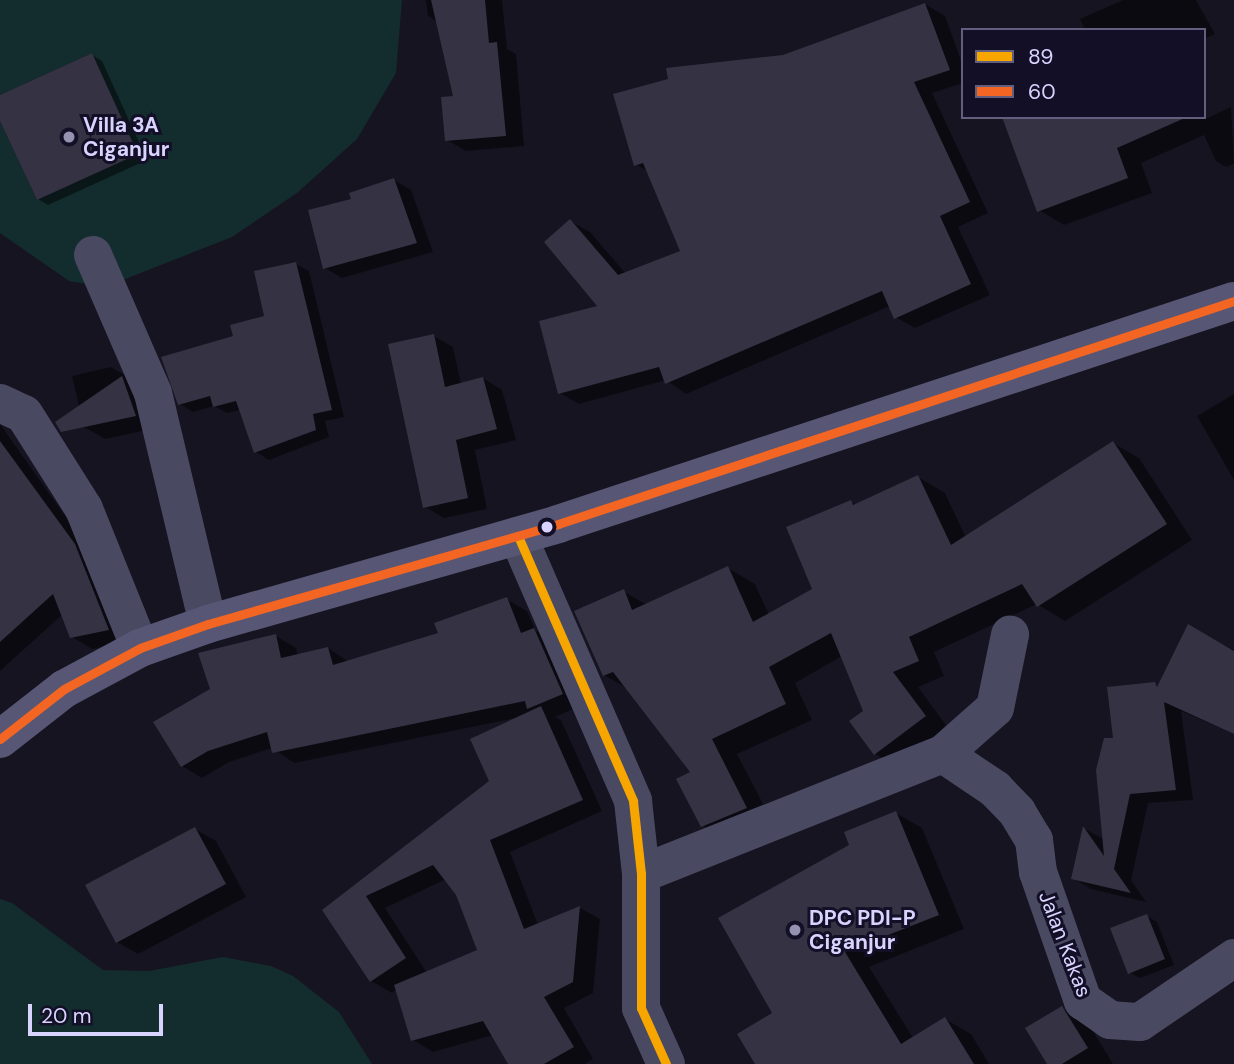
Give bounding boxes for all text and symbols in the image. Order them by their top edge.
legend [961,28,1206,119]
text: 89 [1028,43,1053,71]
text: 60 [1028,78,1056,106]
place label: Villa 3A Ciganjur [83,112,169,162]
marker: Villa 3A Ciganjur [61,129,77,145]
unlabelled marker [540,520,554,534]
street label: Jalan Kakas [1033,887,1097,1001]
place label: DPC PDI-P Ciganjur [809,905,916,955]
marker: DPC PDI-P Ciganjur [787,922,803,938]
scale bar [32,990,166,1034]
text: 20 m [41,1002,92,1030]

